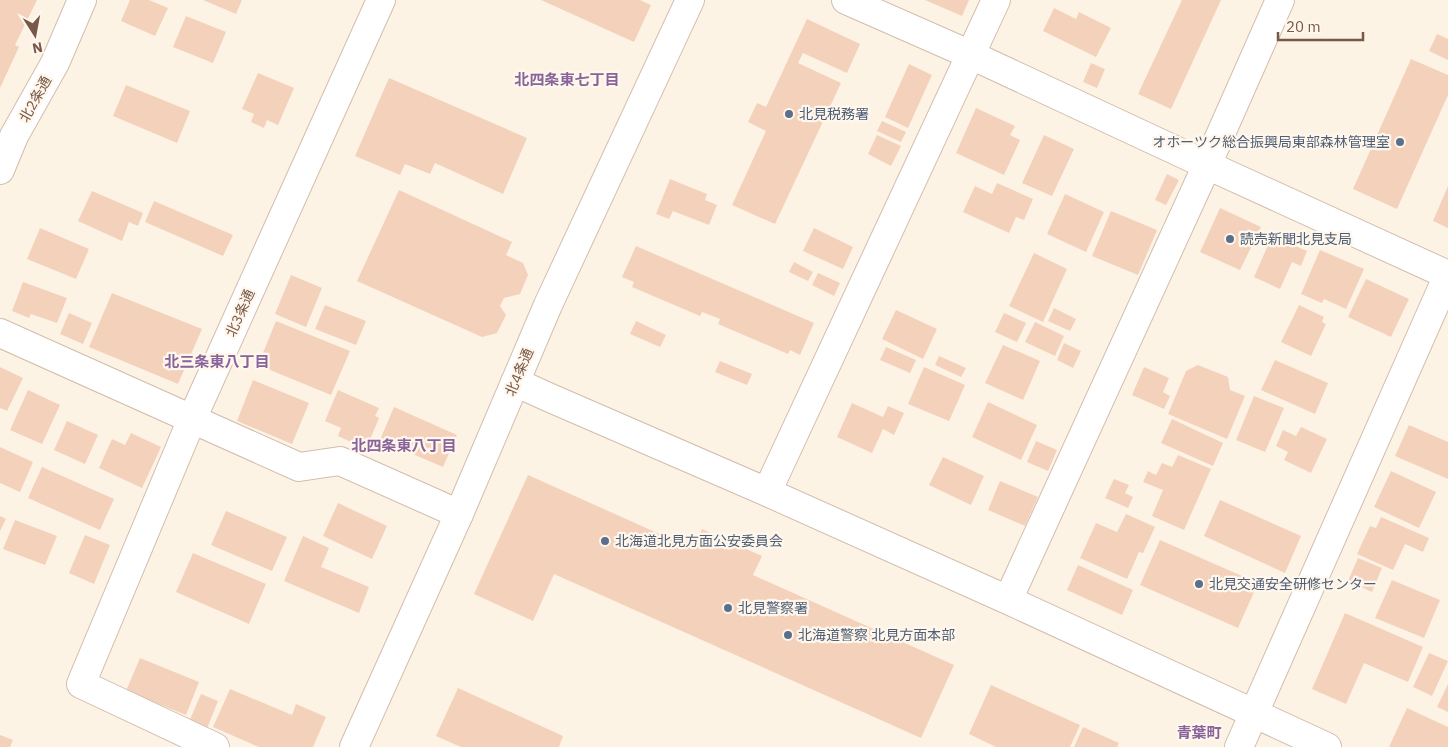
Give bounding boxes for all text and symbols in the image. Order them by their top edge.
north arrow [10,10,60,60]
scale bar [1278,10,1363,42]
text: 20 m [1286,17,1321,36]
text: N [31,38,44,58]
district label: 北四条東七丁目 [514,70,620,89]
street label: 北2条通 [15,73,55,125]
place label: 北見税務署 [799,105,869,123]
marker: 北見税務署 [783,108,795,120]
place label: オホーツク総合振興局東部森林管理室 [1152,133,1390,151]
marker: オホーツク総合振興局東部森林管理室 [1394,136,1406,148]
place label: 読売新聞北見支局 [1240,230,1352,248]
marker: 読売新聞北見支局 [1224,233,1236,245]
street label: 北3条通 [222,286,258,340]
street label: 北4条通 [501,345,537,399]
district label: 北三条東八丁目 [164,352,270,371]
district label: 北四条東八丁目 [351,436,457,455]
place label: 北海道北見方面公安委員会 [615,532,783,550]
marker: 北海道北見方面公安委員会 [599,535,611,547]
place label: 北見交通安全研修センター [1209,575,1377,593]
marker: 北見交通安全研修センター [1193,578,1205,590]
place label: 北見警察署 [738,599,808,617]
marker: 北見警察署 [722,602,734,614]
place label: 北海道警察 北見方面本部 [798,626,955,644]
marker: 北海道警察 北見方面本部 [782,629,794,641]
district label: 青葉町 [1176,723,1222,742]

